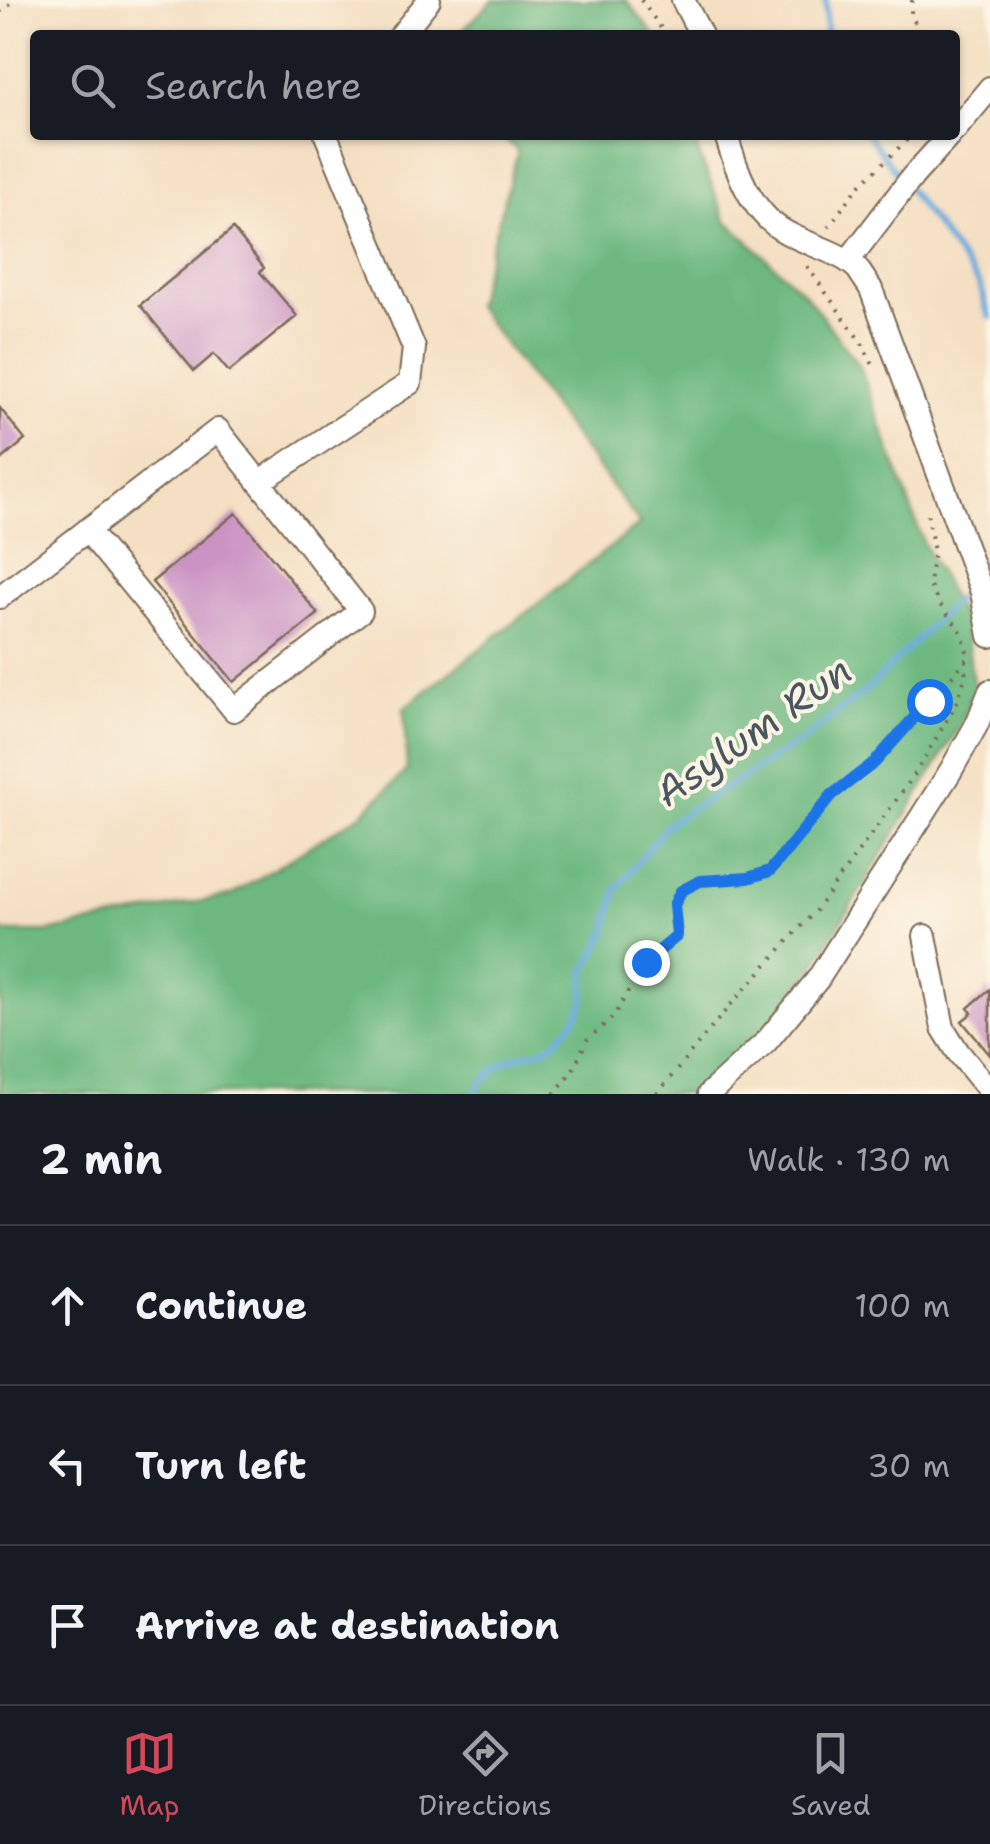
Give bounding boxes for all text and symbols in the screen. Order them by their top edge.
search box [30,30,960,140]
icon: search [65,58,120,113]
text: Search here [145,60,362,111]
water label: Asylum Run [644,643,862,819]
route start [907,679,953,725]
route end [624,940,670,986]
text: 2 min [40,1131,162,1187]
text: Walk · 130 m [747,1138,950,1181]
icon: ahead [40,1278,95,1333]
text: Continue [135,1280,307,1331]
text: 100 m [854,1284,950,1327]
icon: left [40,1438,95,1493]
text: Turn left [135,1440,307,1491]
text: 30 m [867,1444,950,1487]
icon: arrive [40,1598,95,1653]
text: Arrive at destination [135,1600,559,1651]
tab: Map [120,1726,179,1824]
tab: Directions [418,1726,552,1824]
tab: Saved [791,1726,870,1824]

